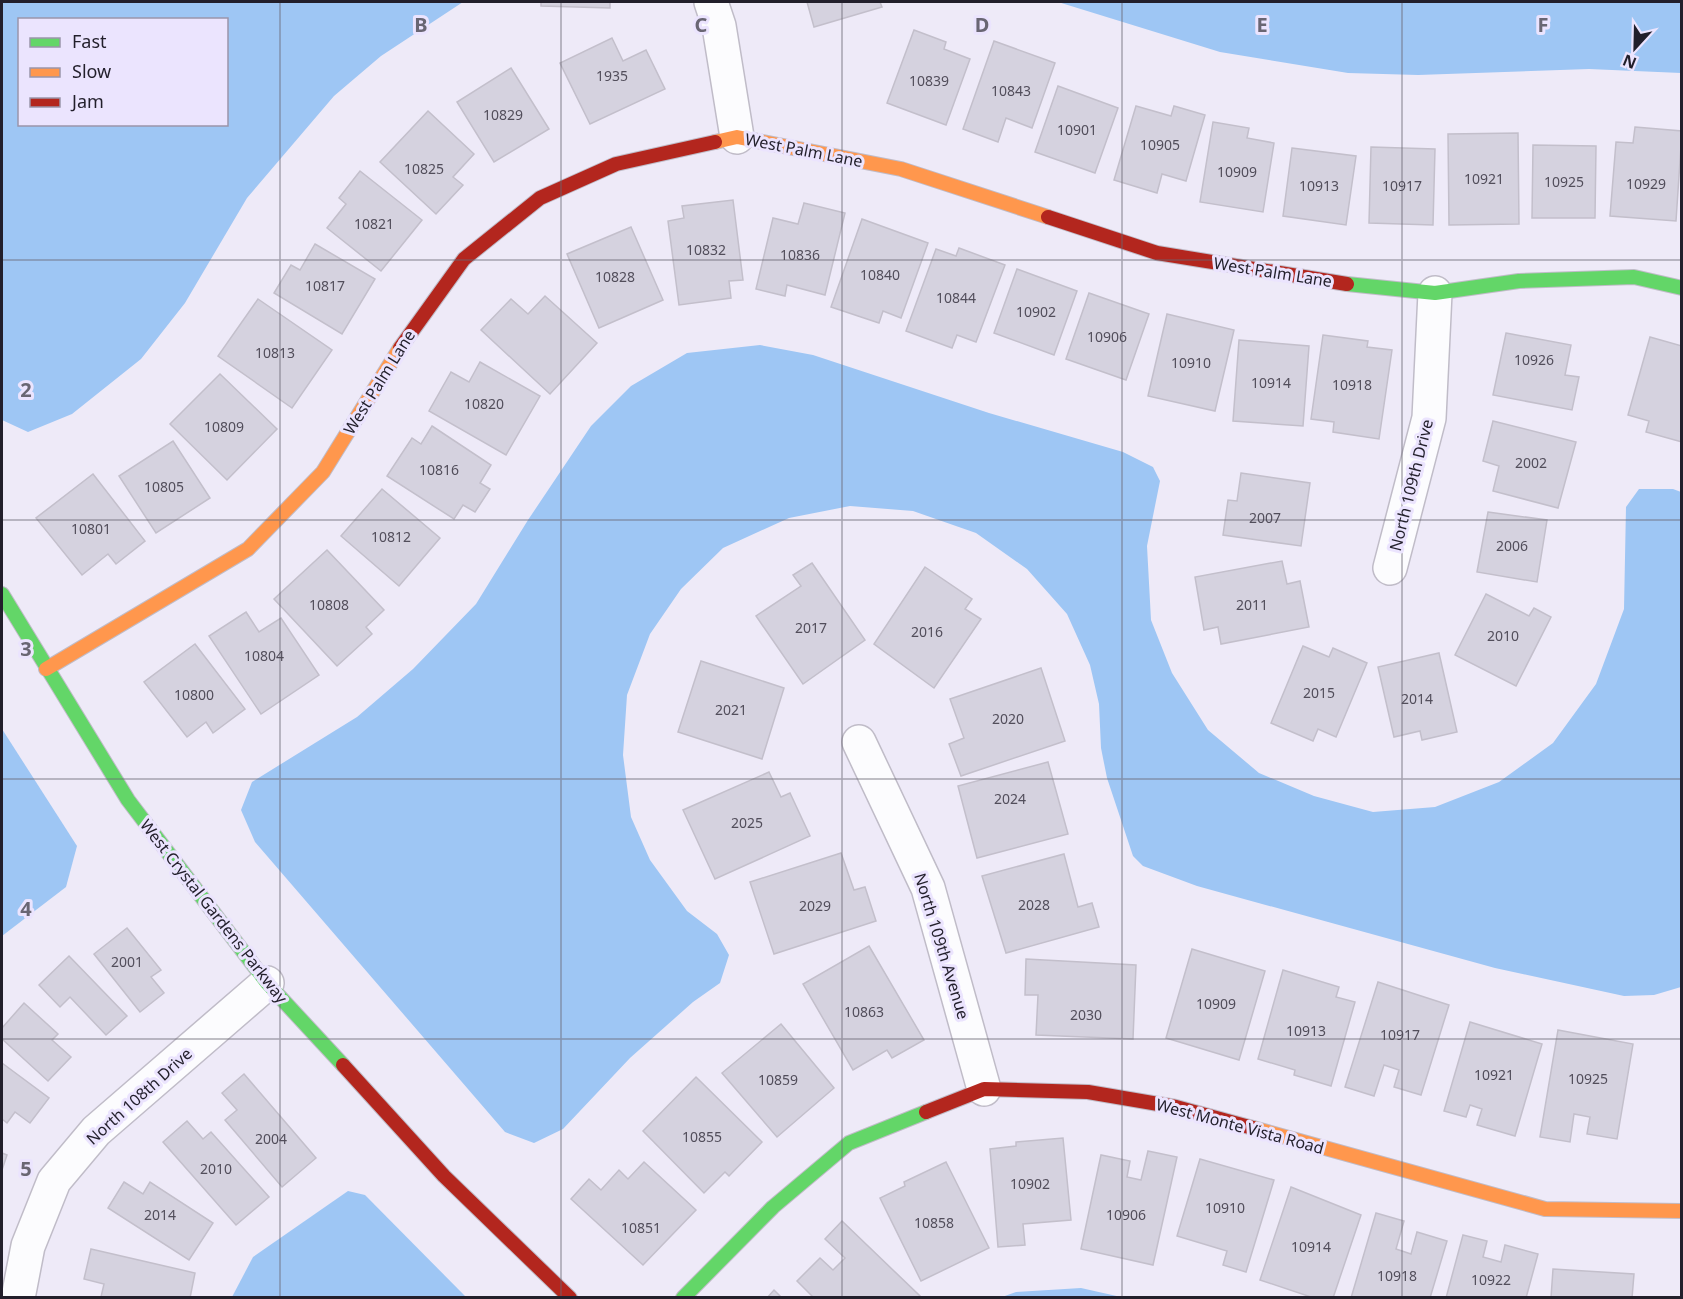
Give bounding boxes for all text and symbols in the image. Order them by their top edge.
text: B [414,11,428,38]
text: C [695,11,708,38]
text: D [975,11,989,38]
text: E [1256,11,1268,38]
text: F [1538,11,1548,38]
legend [18,18,228,126]
north arrow [1605,18,1665,78]
text: Fast [72,29,107,53]
text: N [1619,49,1640,75]
text: Slow [72,59,111,83]
house number: 1935 [596,66,628,85]
house number: 10839 [909,71,949,90]
house number: 10843 [991,81,1031,100]
text: Jam [70,89,104,113]
house number: 10829 [483,105,523,124]
house number: 10901 [1057,120,1097,139]
street label: West Palm Lane [743,128,865,172]
house number: 10905 [1140,135,1180,154]
house number: 10825 [404,159,444,178]
house number: 10909 [1217,162,1257,181]
house number: 10921 [1464,169,1504,188]
house number: 10925 [1544,172,1584,191]
house number: 10929 [1626,174,1666,193]
house number: 10913 [1299,176,1339,195]
house number: 10917 [1382,176,1422,195]
house number: 10821 [354,214,394,233]
house number: 10832 [686,240,726,259]
house number: 10836 [780,245,820,264]
street label: West Palm Lane [1212,252,1334,292]
house number: 10840 [860,265,900,284]
house number: 10828 [595,267,635,286]
house number: 10817 [305,276,345,295]
house number: 10844 [936,288,976,307]
house number: 10902 [1016,302,1056,321]
street label: West Palm Lane [338,326,420,438]
house number: 10906 [1087,327,1127,346]
house number: 10813 [255,343,295,362]
house number: 10926 [1514,350,1554,369]
house number: 10910 [1171,353,1211,372]
house number: 10914 [1251,373,1291,392]
house number: 10918 [1332,375,1372,394]
text: 2 [20,376,32,403]
house number: 10820 [464,394,504,413]
house number: 10809 [204,417,244,436]
street label: North 109th Drive [1384,417,1438,553]
house number: 2002 [1515,453,1547,472]
house number: 10816 [419,460,459,479]
house number: 10805 [144,477,184,496]
house number: 2007 [1249,508,1281,527]
house number: 10801 [71,519,111,538]
house number: 10812 [371,527,411,546]
house number: 2006 [1496,536,1528,555]
house number: 10808 [309,595,349,614]
house number: 2011 [1236,595,1268,614]
house number: 2017 [795,618,827,637]
house number: 2016 [911,622,943,641]
house number: 2010 [1487,626,1519,645]
text: 3 [20,635,32,662]
house number: 10804 [244,646,284,665]
house number: 2015 [1303,683,1335,702]
house number: 10800 [174,685,214,704]
house number: 2014 [1401,689,1433,708]
house number: 2021 [715,700,747,719]
house number: 2020 [992,709,1024,728]
house number: 2024 [994,789,1026,808]
house number: 2025 [731,813,763,832]
street label: West Crystal Gardens Parkway [135,814,293,1008]
street label: North 109th Avenue [909,870,975,1022]
text: 4 [20,895,32,922]
house number: 2028 [1018,895,1050,914]
house number: 2029 [799,896,831,915]
house number: 2001 [111,952,143,971]
house number: 10909 [1196,994,1236,1013]
house number: 10863 [844,1002,884,1021]
house number: 2030 [1070,1005,1102,1024]
house number: 10913 [1286,1021,1326,1040]
house number: 10917 [1380,1025,1420,1044]
street label: North 108th Drive [81,1043,197,1149]
house number: 10921 [1474,1065,1514,1084]
house number: 10925 [1568,1069,1608,1088]
house number: 10859 [758,1070,798,1089]
street label: West Monte Vista Road [1154,1093,1326,1159]
house number: 10855 [682,1127,722,1146]
house number: 2004 [255,1129,287,1148]
text: 5 [20,1155,32,1182]
house number: 2010 [200,1159,232,1178]
house number: 10902 [1010,1174,1050,1193]
house number: 10910 [1205,1198,1245,1217]
house number: 2014 [144,1205,176,1224]
house number: 10906 [1106,1205,1146,1224]
house number: 10858 [914,1213,954,1232]
house number: 10851 [621,1218,661,1237]
house number: 10914 [1291,1237,1331,1256]
house number: 10918 [1377,1266,1417,1285]
house number: 10922 [1471,1270,1511,1289]

